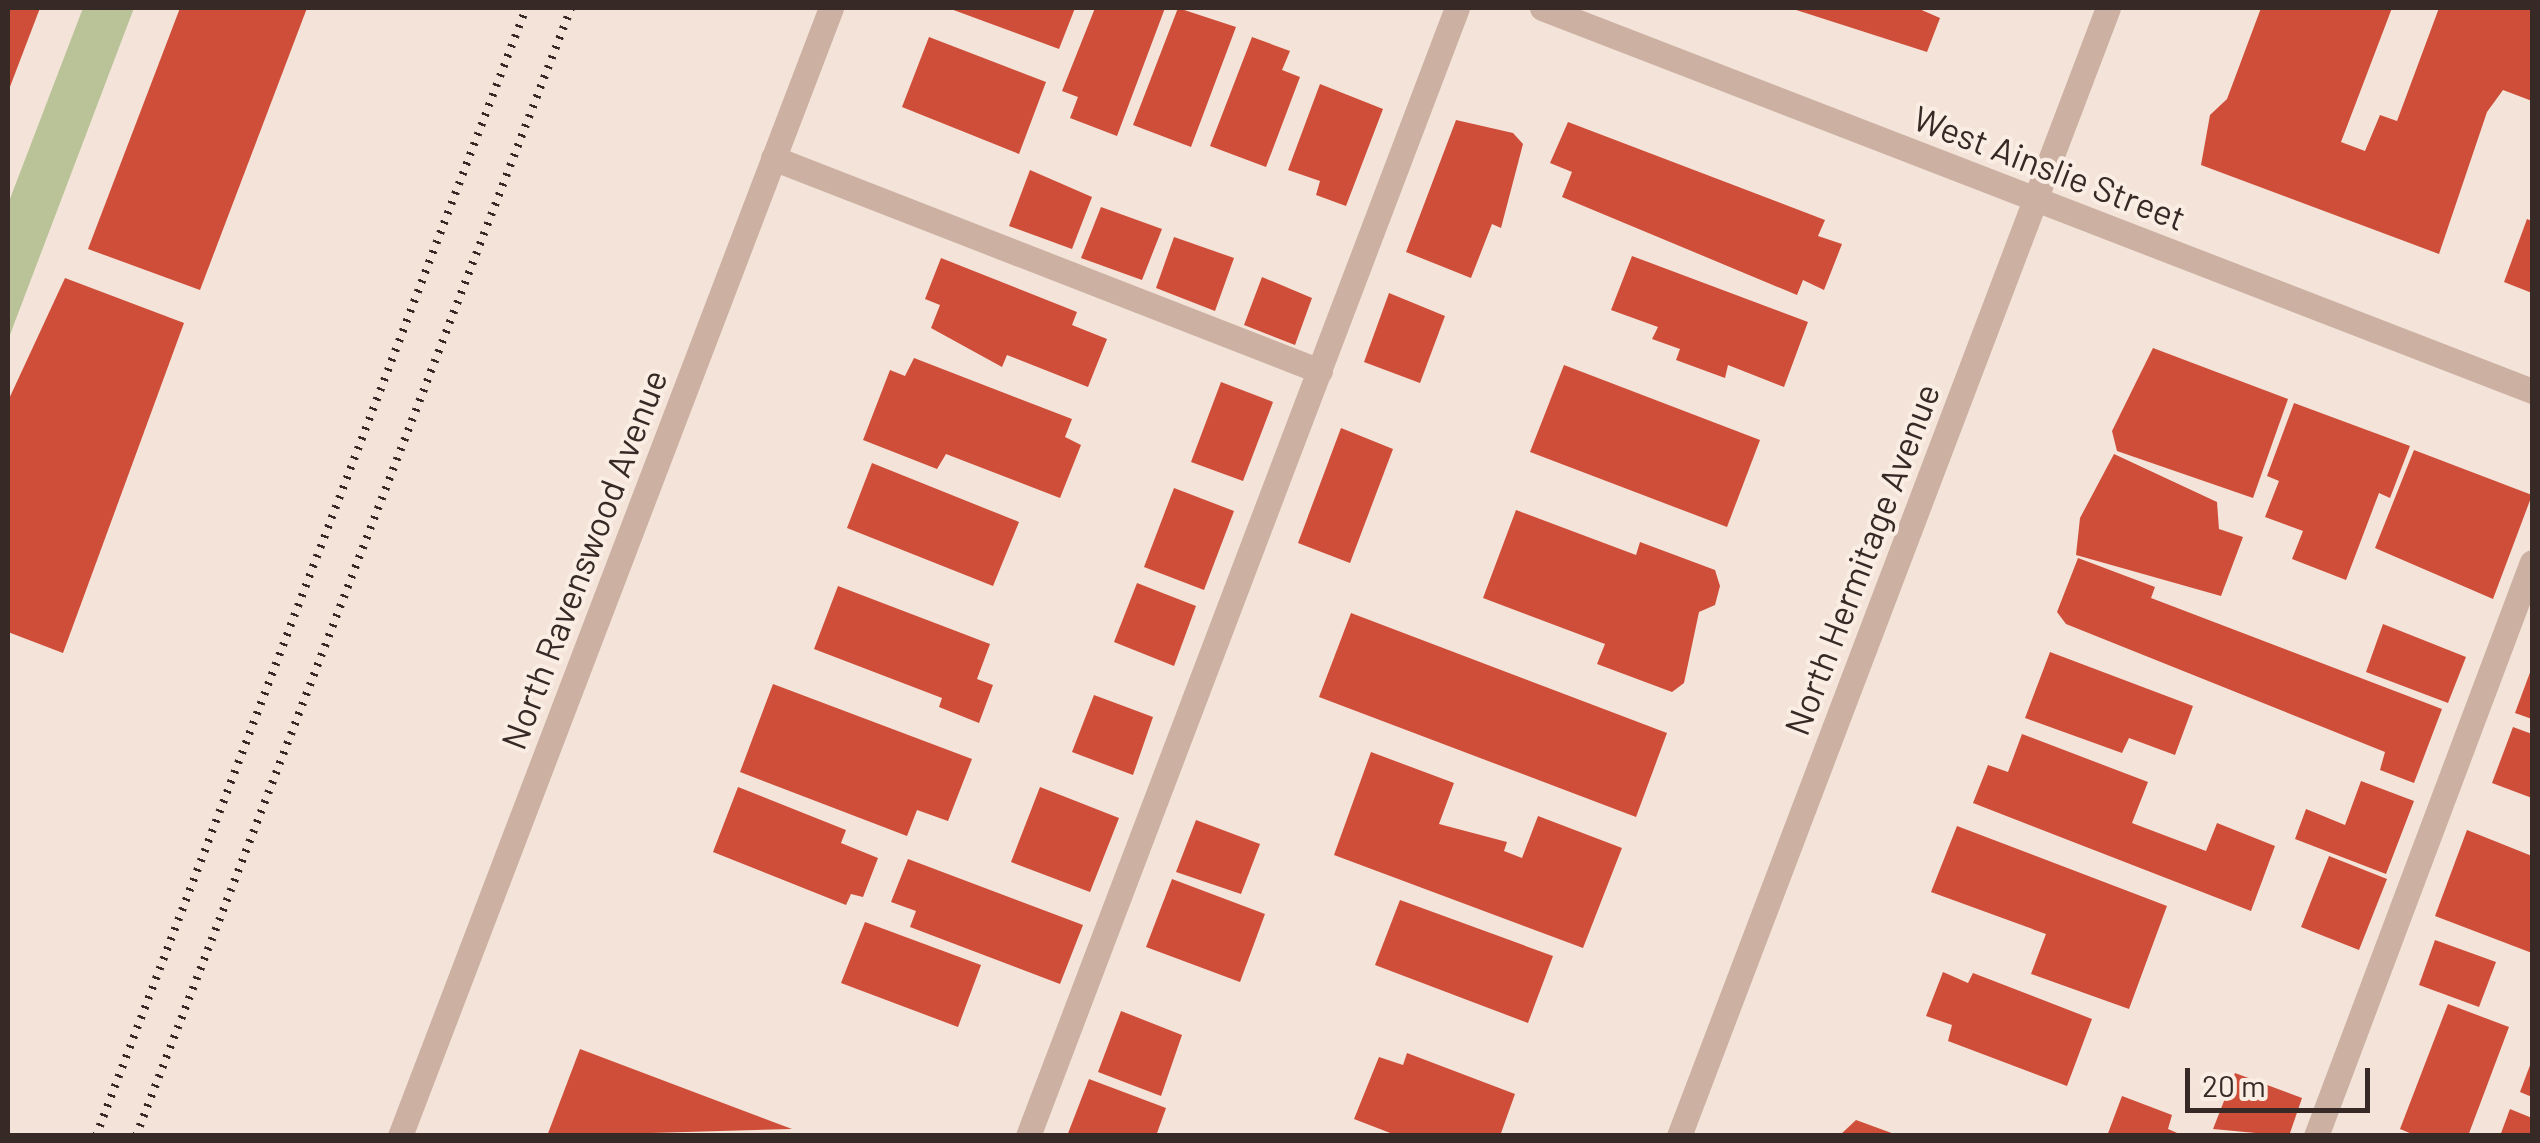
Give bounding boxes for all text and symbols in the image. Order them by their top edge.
street label: West Ainslie Street [1908,96,2192,238]
street label: North Ravenswood Avenue [491,363,675,755]
street label: North Hermitage Avenue [1775,377,1947,741]
scale bar [2190,1048,2375,1110]
text: 20 m [2202,1067,2266,1103]

